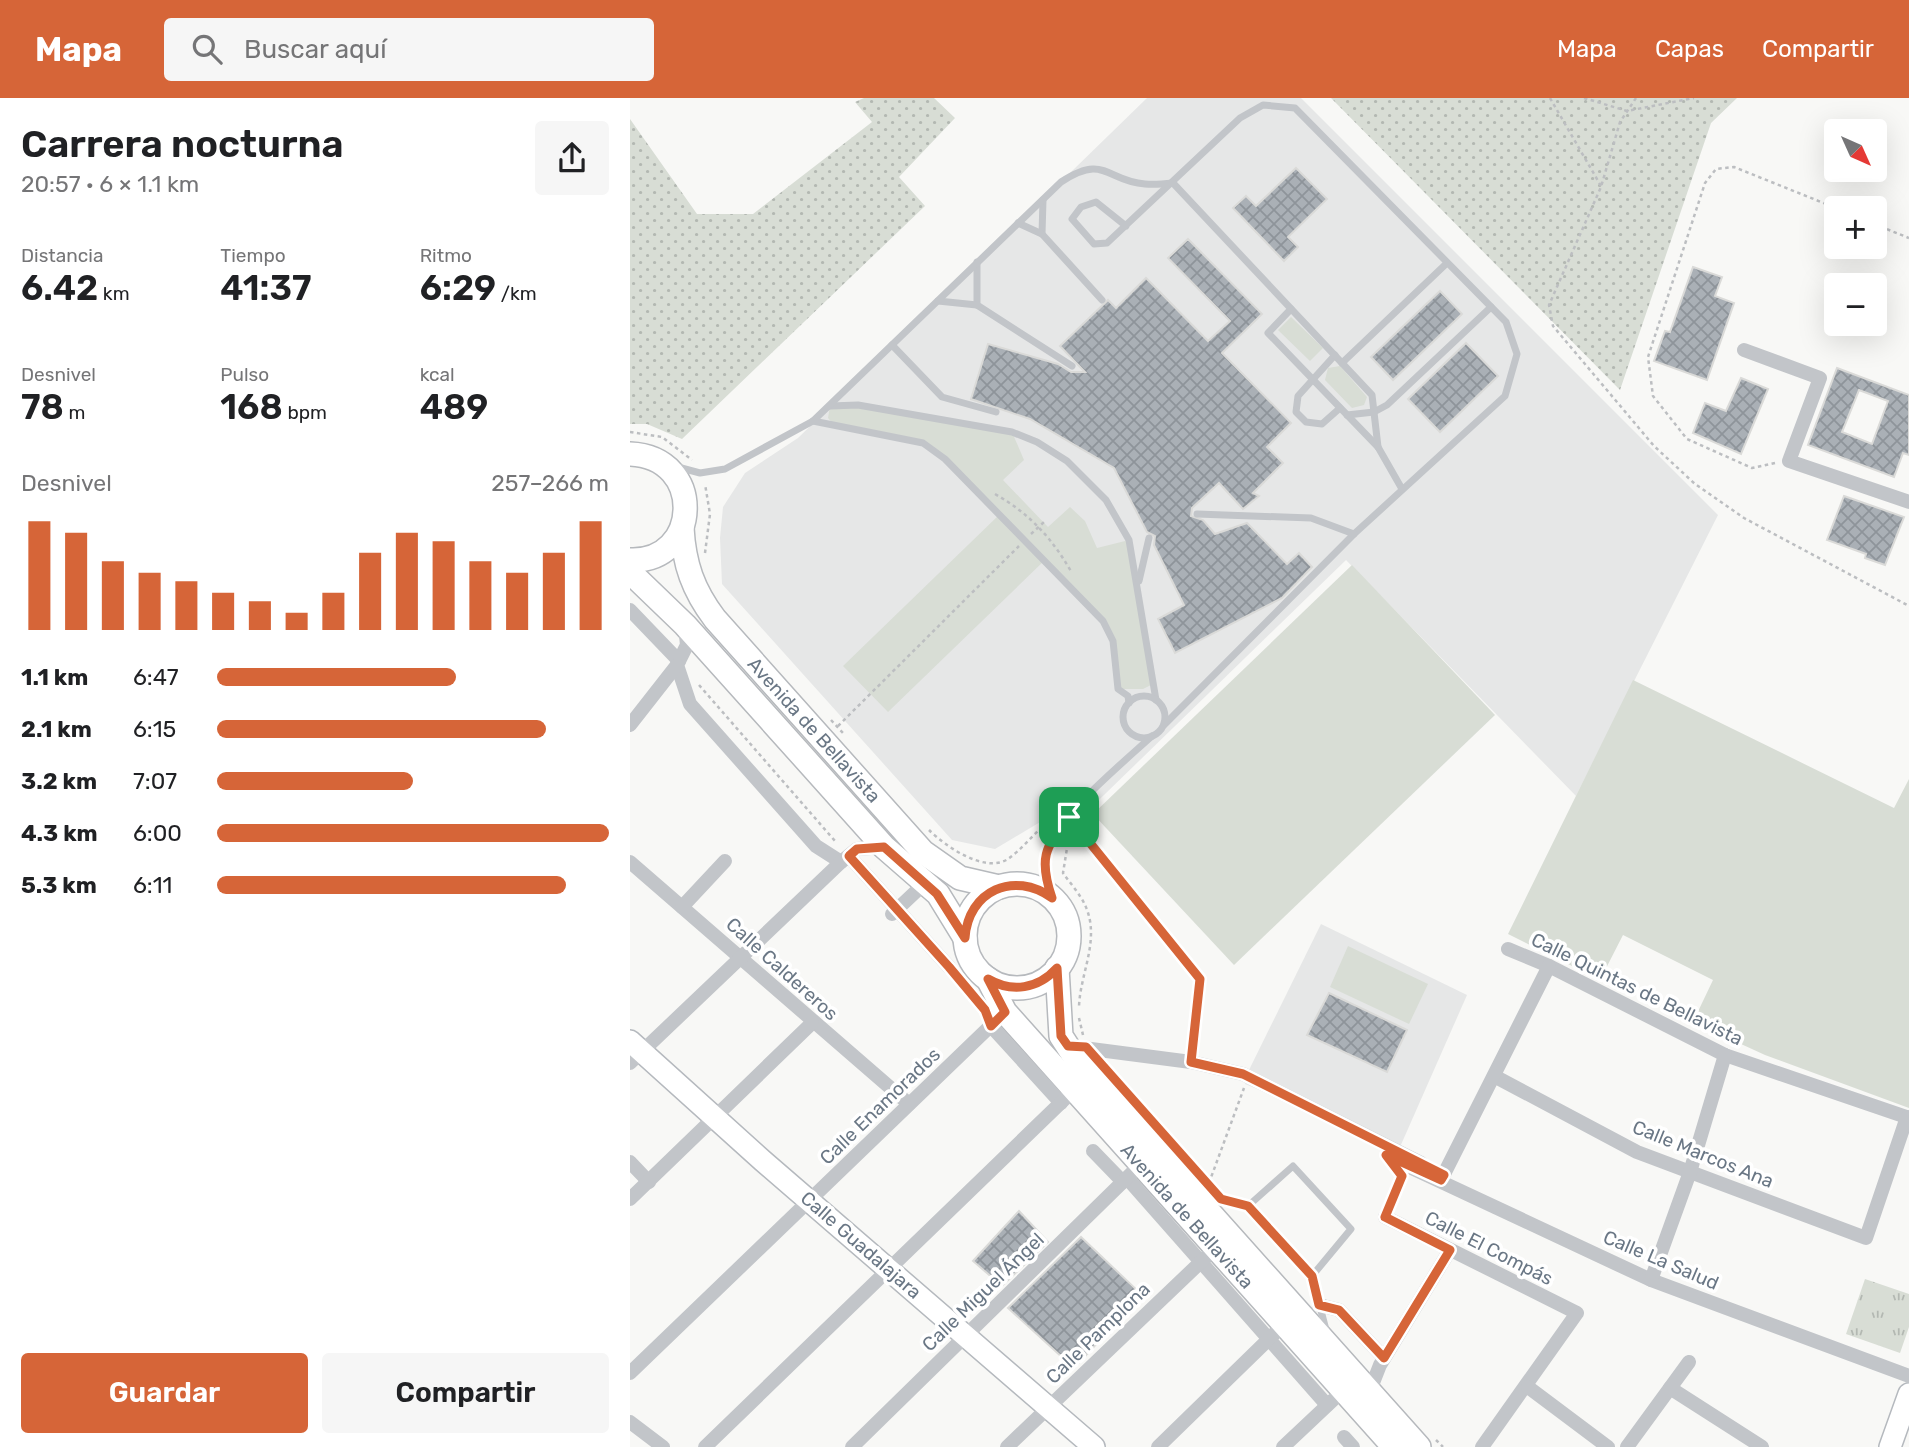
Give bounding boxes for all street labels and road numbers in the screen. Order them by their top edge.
street label: Avenida de Bellavista [743,653,885,807]
street label: Calle Caldereros [721,913,843,1025]
street label: Calle Quintas de Bellavista [1528,928,1746,1050]
street label: Calle Enamorados [815,1043,945,1169]
street label: Calle Marcos Ana [1629,1115,1777,1193]
street label: Avenida de Bellavista [1116,1139,1258,1293]
street label: Calle Guadalajara [796,1186,926,1304]
street label: Calle El Compás [1421,1206,1557,1290]
street label: Calle La Salud [1600,1225,1722,1295]
street label: Calle Miguel Ángel [917,1228,1049,1356]
street label: Calle Pamplona [1041,1278,1155,1388]

